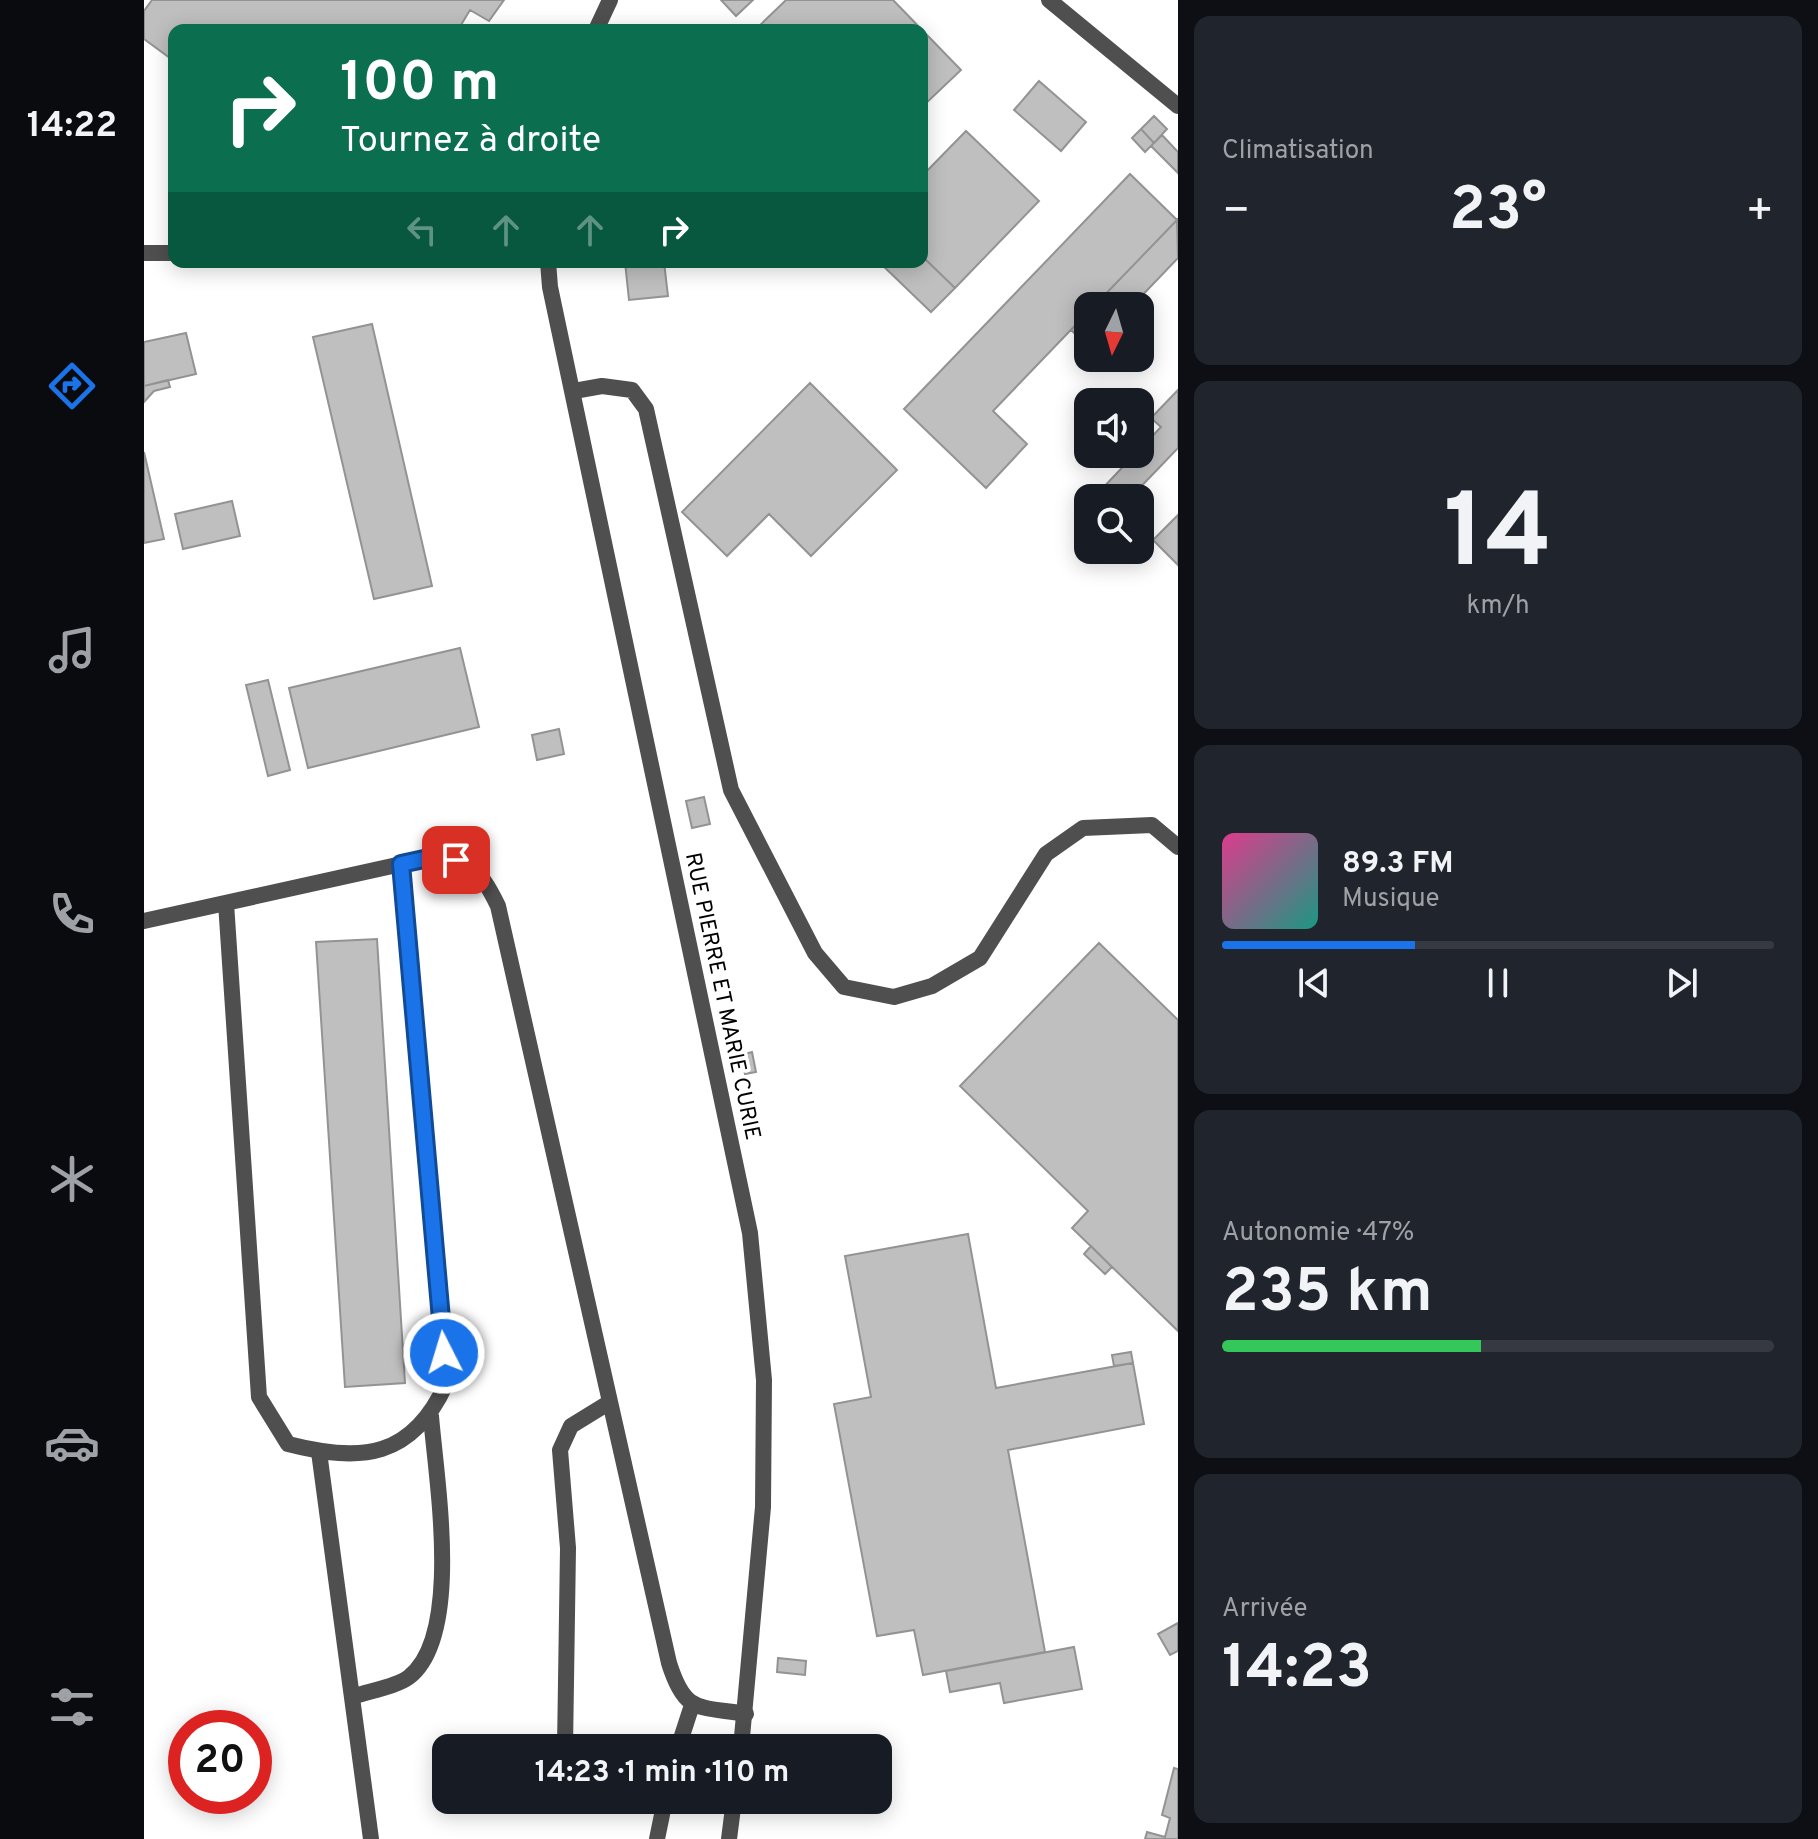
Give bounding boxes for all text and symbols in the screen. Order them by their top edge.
text: 100 m [340,50,499,120]
icon: right [208,56,312,160]
text: 14:22 [27,104,117,150]
text: Tournez à droite [340,119,601,165]
text: Climatisation [1222,135,1374,168]
text: 23° [1449,175,1547,251]
text: − [1222,185,1250,241]
text: + [1746,185,1774,241]
icon: left [400,208,444,252]
icon: ahead [484,208,528,252]
icon: ahead [568,208,612,252]
icon: right [652,208,696,252]
north arrow [1074,292,1154,372]
map controls [1074,292,1154,564]
icon: directions [44,358,100,414]
button: sound [1074,388,1154,468]
text: 14 [1444,472,1552,604]
button: search [1074,484,1154,564]
text: km/h [1466,590,1530,623]
icon: music [44,622,100,678]
pin [422,826,490,894]
icon: arrive [434,838,478,882]
text: 89.3 FM [1342,846,1454,883]
street label: RUE PIERRE ET MARIE CURIE [678,850,765,1143]
text: Musique [1342,883,1439,916]
icon: phone [44,886,100,942]
icon: previous [1292,961,1336,1005]
icon: pause [1476,961,1520,1005]
icon: next [1660,961,1704,1005]
icon: climate [44,1151,100,1207]
text: Autonomie · 47% [1222,1217,1414,1250]
text: 235 km [1222,1257,1433,1333]
position arrow [402,1311,486,1395]
icon: car [44,1415,100,1471]
text: Arrivée [1222,1593,1307,1626]
text: 14:23 [1222,1633,1372,1709]
icon: filters [44,1679,100,1735]
speed limit sign: 20 [168,1710,272,1814]
text: 14:23 · 1 min · 110 m [535,1755,789,1792]

